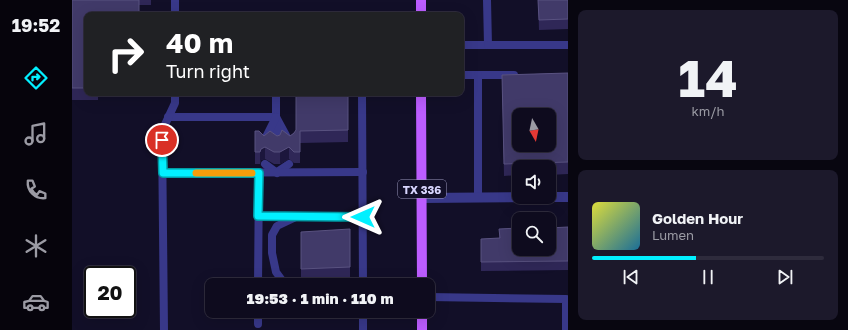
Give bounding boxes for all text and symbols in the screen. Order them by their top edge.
text: 19:52 [12,14,60,36]
text: 40 m [166,26,233,59]
icon: right [100,28,152,80]
text: 14 [678,46,738,108]
text: Turn right [166,60,250,82]
icon: directions [22,64,50,92]
text: km/h [691,103,725,119]
north arrow [512,108,556,152]
map controls [512,108,556,256]
icon: music [22,120,50,148]
pin [145,123,179,157]
icon: arrive [151,129,173,151]
button: sound [512,160,556,204]
icon: phone [22,176,50,204]
road number: TX 336 [398,180,446,198]
position arrow [342,196,384,238]
text: Golden Hour [652,209,743,227]
button: search [512,212,556,256]
text: Lumen [652,227,694,243]
icon: climate [22,232,50,260]
speed limit sign: 20 [84,266,136,318]
icon: previous [620,266,642,288]
icon: pause [697,266,719,288]
icon: next [774,266,796,288]
icon: car [22,288,50,316]
text: 19:53 · 1 min · 110 m [246,289,394,307]

